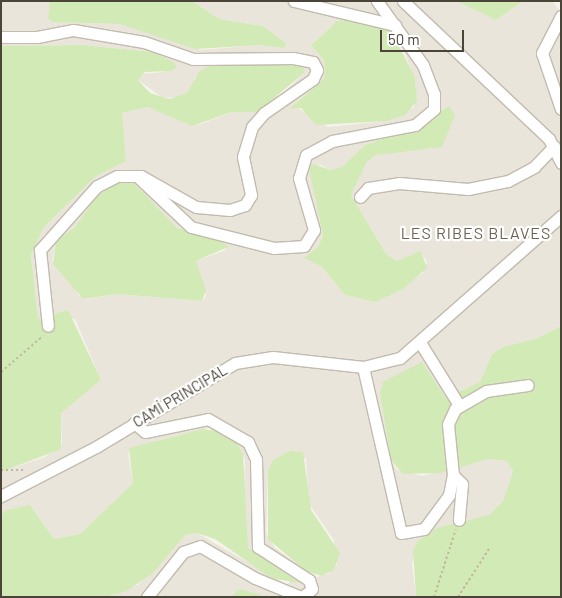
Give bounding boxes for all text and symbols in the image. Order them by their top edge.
scale bar [382,20,466,52]
text: 50 m [388,30,420,48]
district label: LES RIBES BLAVES [399,223,553,243]
street label: CAMÍ PRINCIPAL [129,361,231,431]

